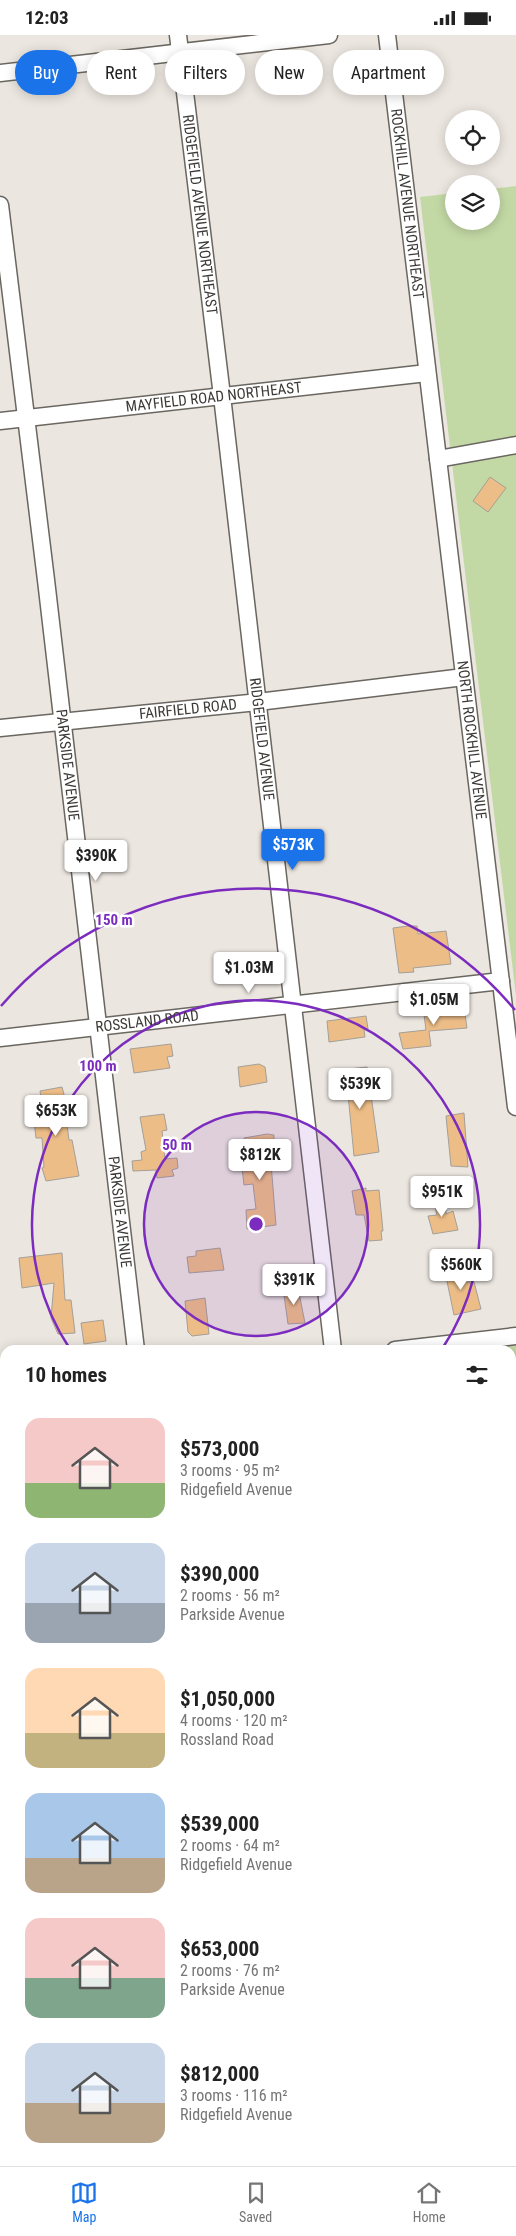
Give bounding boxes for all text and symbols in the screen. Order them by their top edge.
text: 12:03 [25,6,69,29]
chip: Buy [15,50,77,95]
chip: Rent [87,50,155,95]
chip: Filters [165,50,245,95]
chip: New [255,50,323,95]
chip: Apartment [333,50,444,95]
street label: ROCKHILL AVENUE NORTHEAST [387,108,428,300]
map controls [445,110,500,230]
button: locate [445,110,500,165]
street label: RIDGEFIELD AVENUE NORTHEAST [179,114,221,316]
button: layers [445,175,500,230]
street label: MAYFIELD ROAD NORTHEAST [125,378,303,416]
street label: NORTH ROCKHILL AVENUE [453,659,490,820]
street label: RIDGEFIELD AVENUE [246,677,278,801]
street label: FAIRFIELD ROAD [138,695,238,723]
street label: PARKSIDE AVENUE [52,708,83,822]
pin: $573K [258,829,328,871]
text: $573K [272,835,314,854]
pin: $390K [61,839,131,882]
text: $390K [75,846,117,865]
text: 150 m [95,911,133,929]
pin: $1.03M [208,951,290,994]
text: $1.03M [224,958,274,977]
pin: $1.05M [393,983,475,1026]
text: $1.05M [409,990,459,1009]
street label: ROSSLAND ROAD [94,1006,200,1036]
text: 100 m [79,1057,117,1075]
pin: $539K [325,1067,395,1110]
text: $539K [339,1074,381,1093]
pin: $653K [21,1095,91,1137]
text: $653K [35,1101,77,1120]
text: 50 m [162,1136,192,1154]
pin: $812K [225,1139,295,1181]
text: $812K [239,1145,281,1164]
street label: PARKSIDE AVENUE [104,1155,135,1269]
pin: $951K [407,1175,477,1218]
text: $951K [421,1182,463,1201]
centre of rings [247,1215,265,1233]
pin: $560K [426,1249,496,1291]
text: $560K [440,1255,482,1274]
pin: $391K [259,1263,329,1306]
text: $391K [273,1270,315,1289]
icon: filters [463,1361,491,1389]
text: 10 homes [25,1363,107,1387]
text: $573,000 [180,1437,259,1461]
icon: home [65,1438,125,1498]
text: 3 rooms · 95 m² [180,1461,280,1480]
text: Ridgefield Avenue [180,1480,292,1499]
text: $390,000 [180,1562,259,1586]
icon: home [65,1563,125,1623]
text: 2 rooms · 56 m² [180,1586,280,1605]
text: Parkside Avenue [180,1605,285,1624]
text: $1,050,000 [180,1687,275,1711]
icon: home [65,1688,125,1748]
text: 4 rooms · 120 m² [180,1711,288,1730]
text: Rossland Road [180,1730,274,1749]
text: $539,000 [180,1812,259,1836]
icon: home [65,1813,125,1873]
text: 2 rooms · 64 m² [180,1836,280,1855]
text: Ridgefield Avenue [180,1855,292,1874]
text: $653,000 [180,1937,259,1961]
icon: home [65,1938,125,1998]
text: 2 rooms · 76 m² [180,1961,280,1980]
text: Parkside Avenue [180,1980,285,1999]
text: $812,000 [180,2062,259,2086]
icon: home [65,2063,125,2123]
text: 3 rooms · 116 m² [180,2086,288,2105]
text: Ridgefield Avenue [180,2105,292,2124]
tab: Map [70,2179,98,2225]
tab: Saved [239,2179,272,2225]
tab: Home [413,2179,446,2225]

